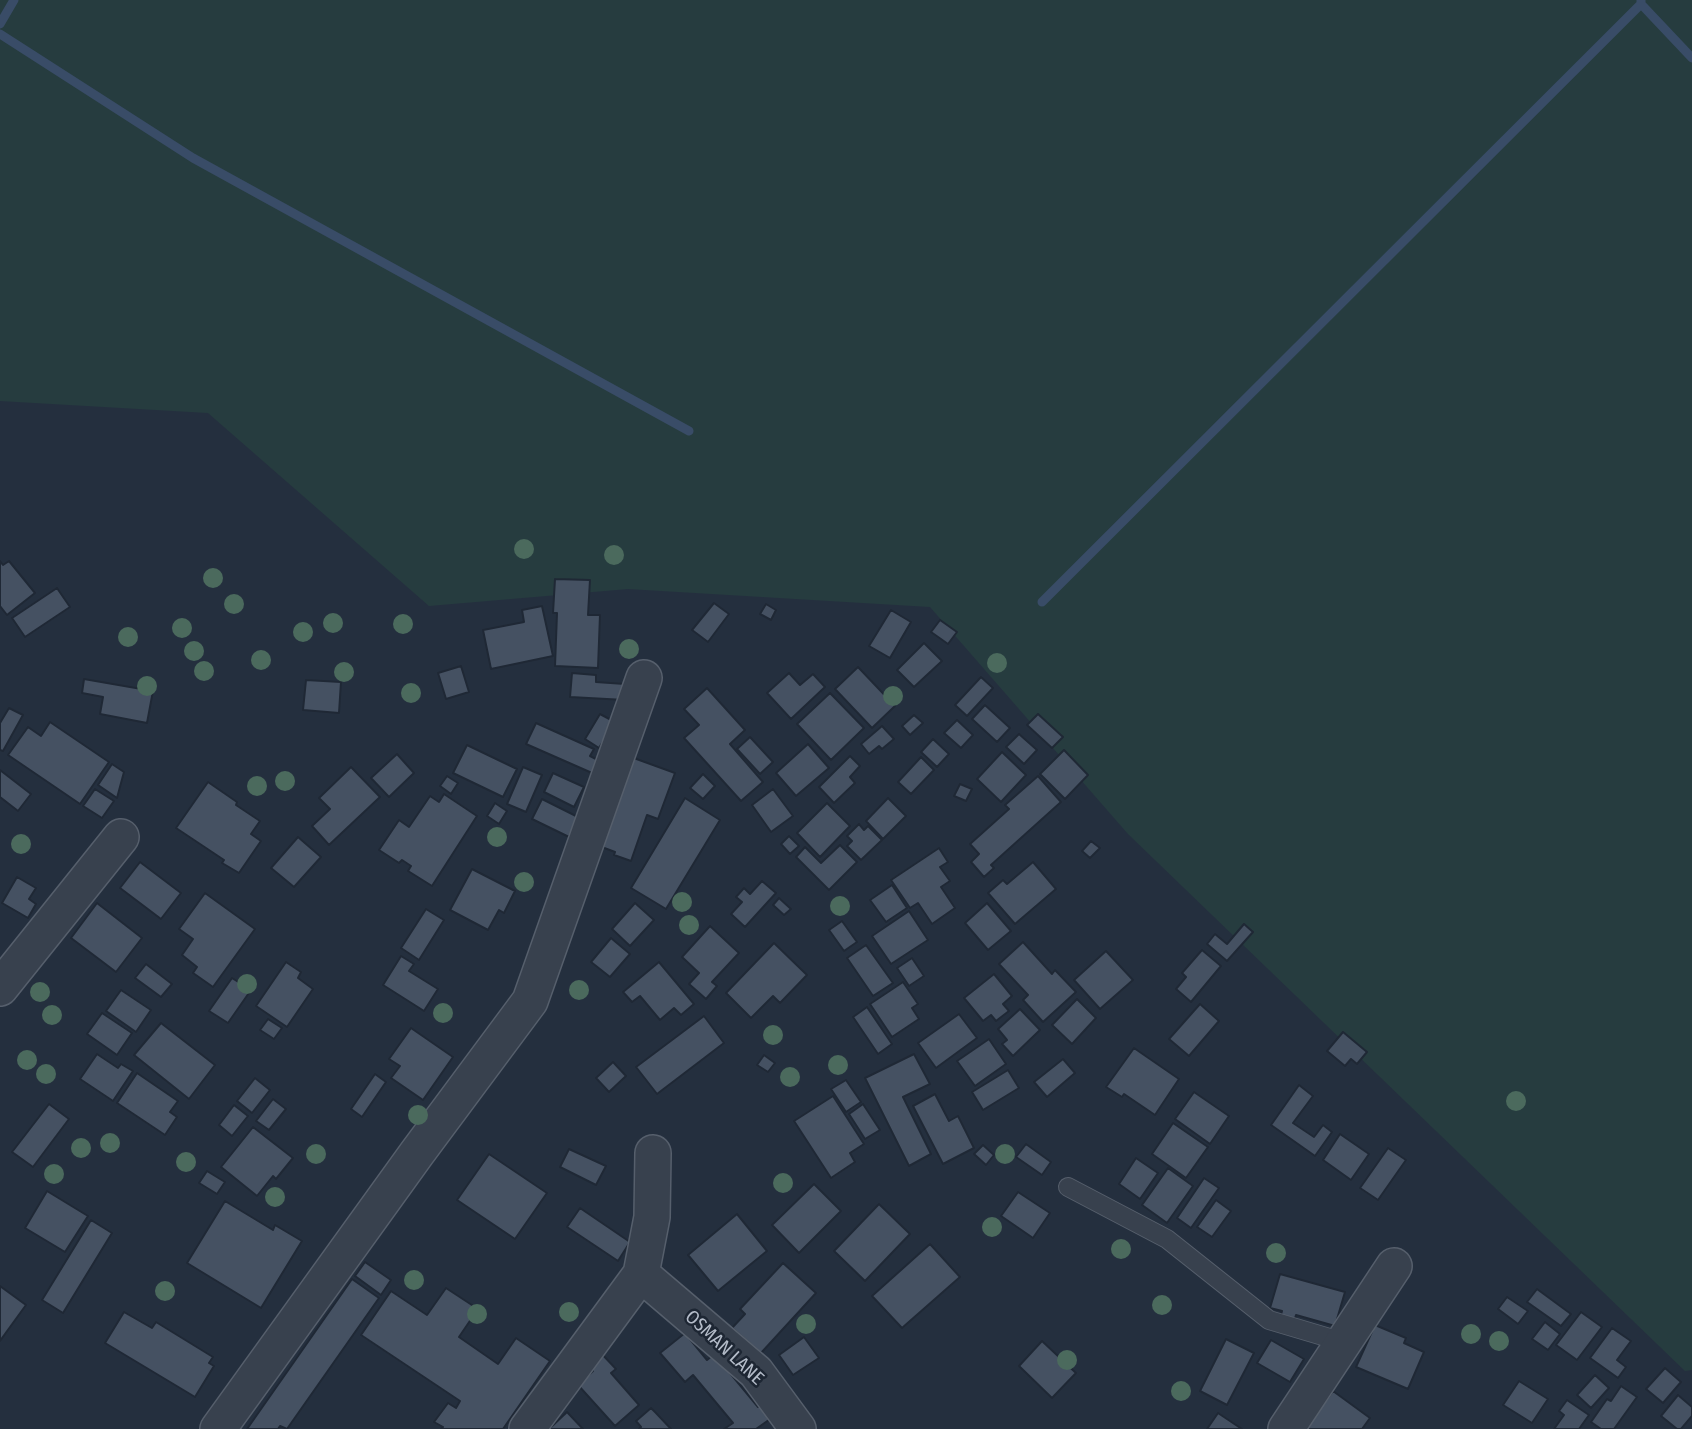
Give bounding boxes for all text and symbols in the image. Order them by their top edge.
street label: OSMAN LANE [680,1306,768,1390]

